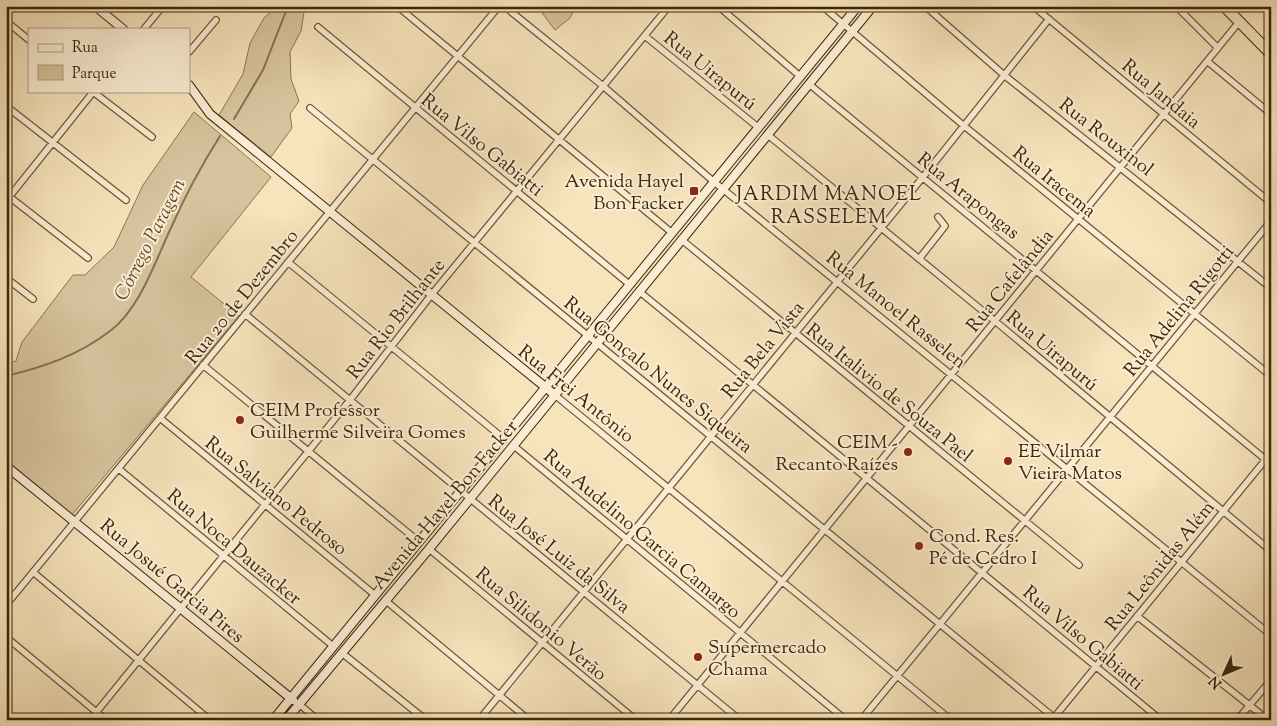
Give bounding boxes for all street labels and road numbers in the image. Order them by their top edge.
street label: Rua Uirapurú [657,26,762,118]
street label: Rua Jandaia [1115,54,1206,136]
street label: Rua Vilso Gabiatti [414,88,548,204]
street label: Rua Rouxinol [1052,92,1159,184]
street label: Rua Iracema [1006,141,1101,225]
street label: Rua Arapongas [910,147,1025,247]
street label: Rua 20 de Dezembro [180,224,306,371]
street label: Rua Cafelândia [961,224,1061,339]
street label: Rua Adelina Rigotti [1118,240,1241,383]
street label: Rua Manoel Rasselen [819,246,971,376]
street label: Rua Rio Brilhante [341,253,453,386]
street label: Rua Gonçalo Nunes Siqueira [557,291,758,461]
street label: Rua Bela Vista [716,296,812,405]
street label: Rua Uirapurú [999,305,1103,399]
street label: Rua Italivio de Souza Pael [799,318,978,470]
street label: Rua Frei Antônio [511,340,639,450]
street label: Avenida Hayel Bon Facker [367,415,525,596]
street label: Rua Salviano Pedroso [198,431,352,563]
street label: Rua Audelino Garcia Camargo [537,444,746,626]
street label: Rua Noca Dauzacker [160,484,306,612]
street label: Rua José Luiz da Silva [481,489,636,621]
street label: Rua Leônidas Além [1100,496,1222,637]
street label: Rua Josué Garcia Pires [93,513,249,650]
street label: Rua Silidonio Verão [469,562,612,688]
street label: Rua Vilso Gabiatti [1016,580,1149,698]

